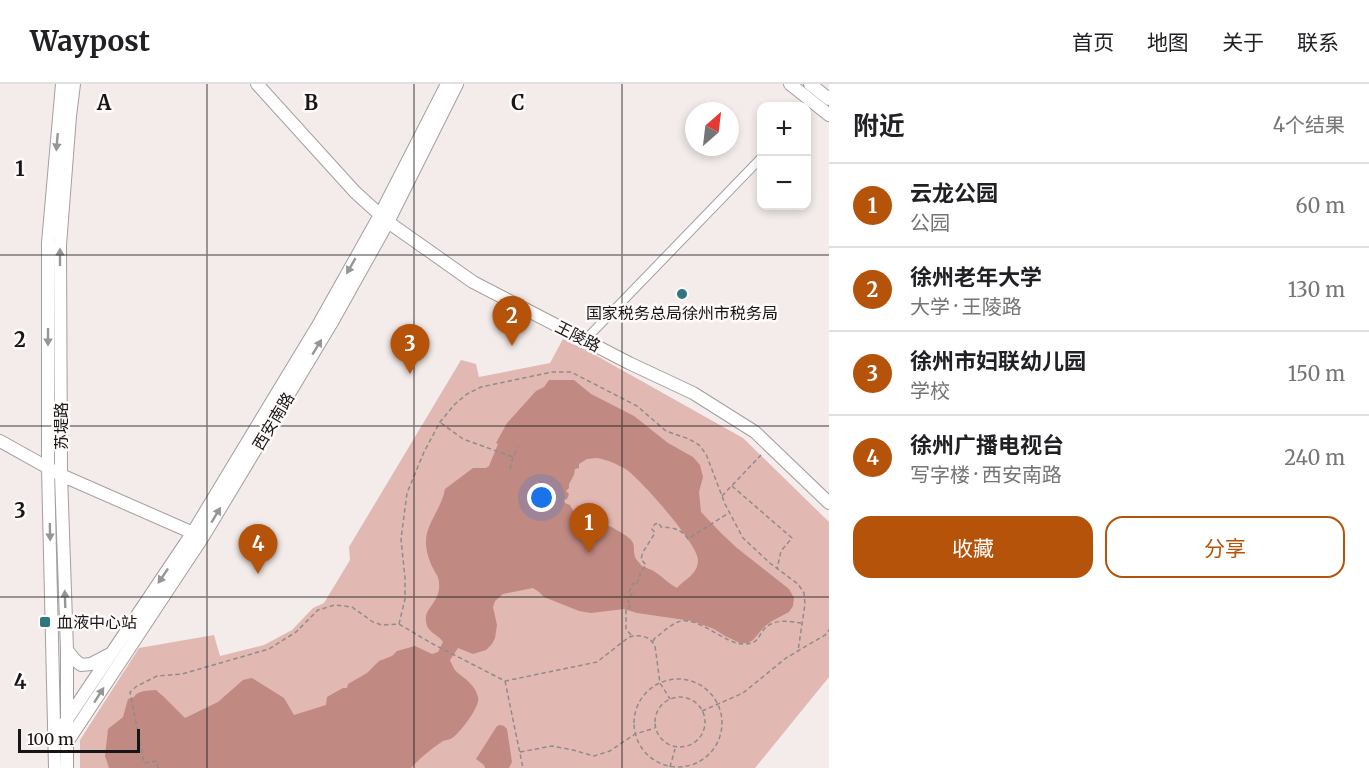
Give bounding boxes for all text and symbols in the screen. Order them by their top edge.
text: Waypost [30,23,150,59]
text: 首页 [1072,29,1114,56]
text: 地图 [1147,29,1189,56]
text: 关于 [1222,29,1264,56]
text: 联系 [1297,29,1339,56]
text: A [96,90,112,115]
text: B [304,90,318,115]
text: C [511,90,525,115]
north arrow [685,102,739,156]
map controls [757,102,811,210]
button: + [757,102,811,156]
text: 附近 [853,109,905,142]
text: 4个结果 [1273,112,1345,137]
one-way arrow [52,133,62,152]
text: 1 [15,156,25,181]
button: − [757,156,811,210]
text: 云龙公园 [910,179,998,207]
text: 1 [868,193,877,218]
text: 60 m [1295,193,1345,218]
text: 公园 [910,210,950,235]
one-way arrow [55,247,65,266]
one-way arrow [346,258,357,274]
text: 徐州老年大学 [910,263,1042,291]
text: 2 [867,277,878,302]
text: 130 m [1288,277,1345,302]
marker: 国家税务总局徐州市税务局 [675,287,689,301]
text: 大学 · 王陵路 [910,294,1022,319]
pin: 2 [492,296,532,346]
place label: 国家税务总局徐州市税务局 [586,303,778,323]
street label: 王陵路 [552,316,604,356]
pin: 3 [390,324,430,374]
text: 2 [14,327,26,352]
one-way arrow [43,327,53,346]
one-way arrow [311,339,322,355]
text: 徐州市妇联幼儿园 [910,347,1086,375]
text: 3 [867,361,878,386]
text: 150 m [1288,361,1345,386]
text: 学校 [910,378,950,403]
street label: 西安南路 [248,388,298,454]
street label: 苏堤路 [51,402,71,450]
text: 徐州广播电视台 [910,431,1064,459]
text: 4 [866,445,879,470]
text: 240 m [1284,445,1345,470]
text: 写字楼 · 西安南路 [910,462,1062,487]
your location [527,483,556,512]
text: 3 [14,498,26,523]
pin: 1 [570,504,608,553]
one-way arrow [211,507,222,523]
button: 收藏 [853,516,1093,578]
button: 分享 [1105,516,1345,578]
one-way arrow [45,522,54,541]
pin: 4 [238,524,278,574]
one-way arrow [158,568,169,585]
one-way arrow [60,589,69,608]
place label: 血液中心站 [57,612,137,632]
marker: 血液中心站 [38,615,52,629]
text: 4 [14,669,27,694]
one-way arrow [93,687,104,704]
scale bar [18,726,140,754]
text: 100 m [27,729,74,749]

